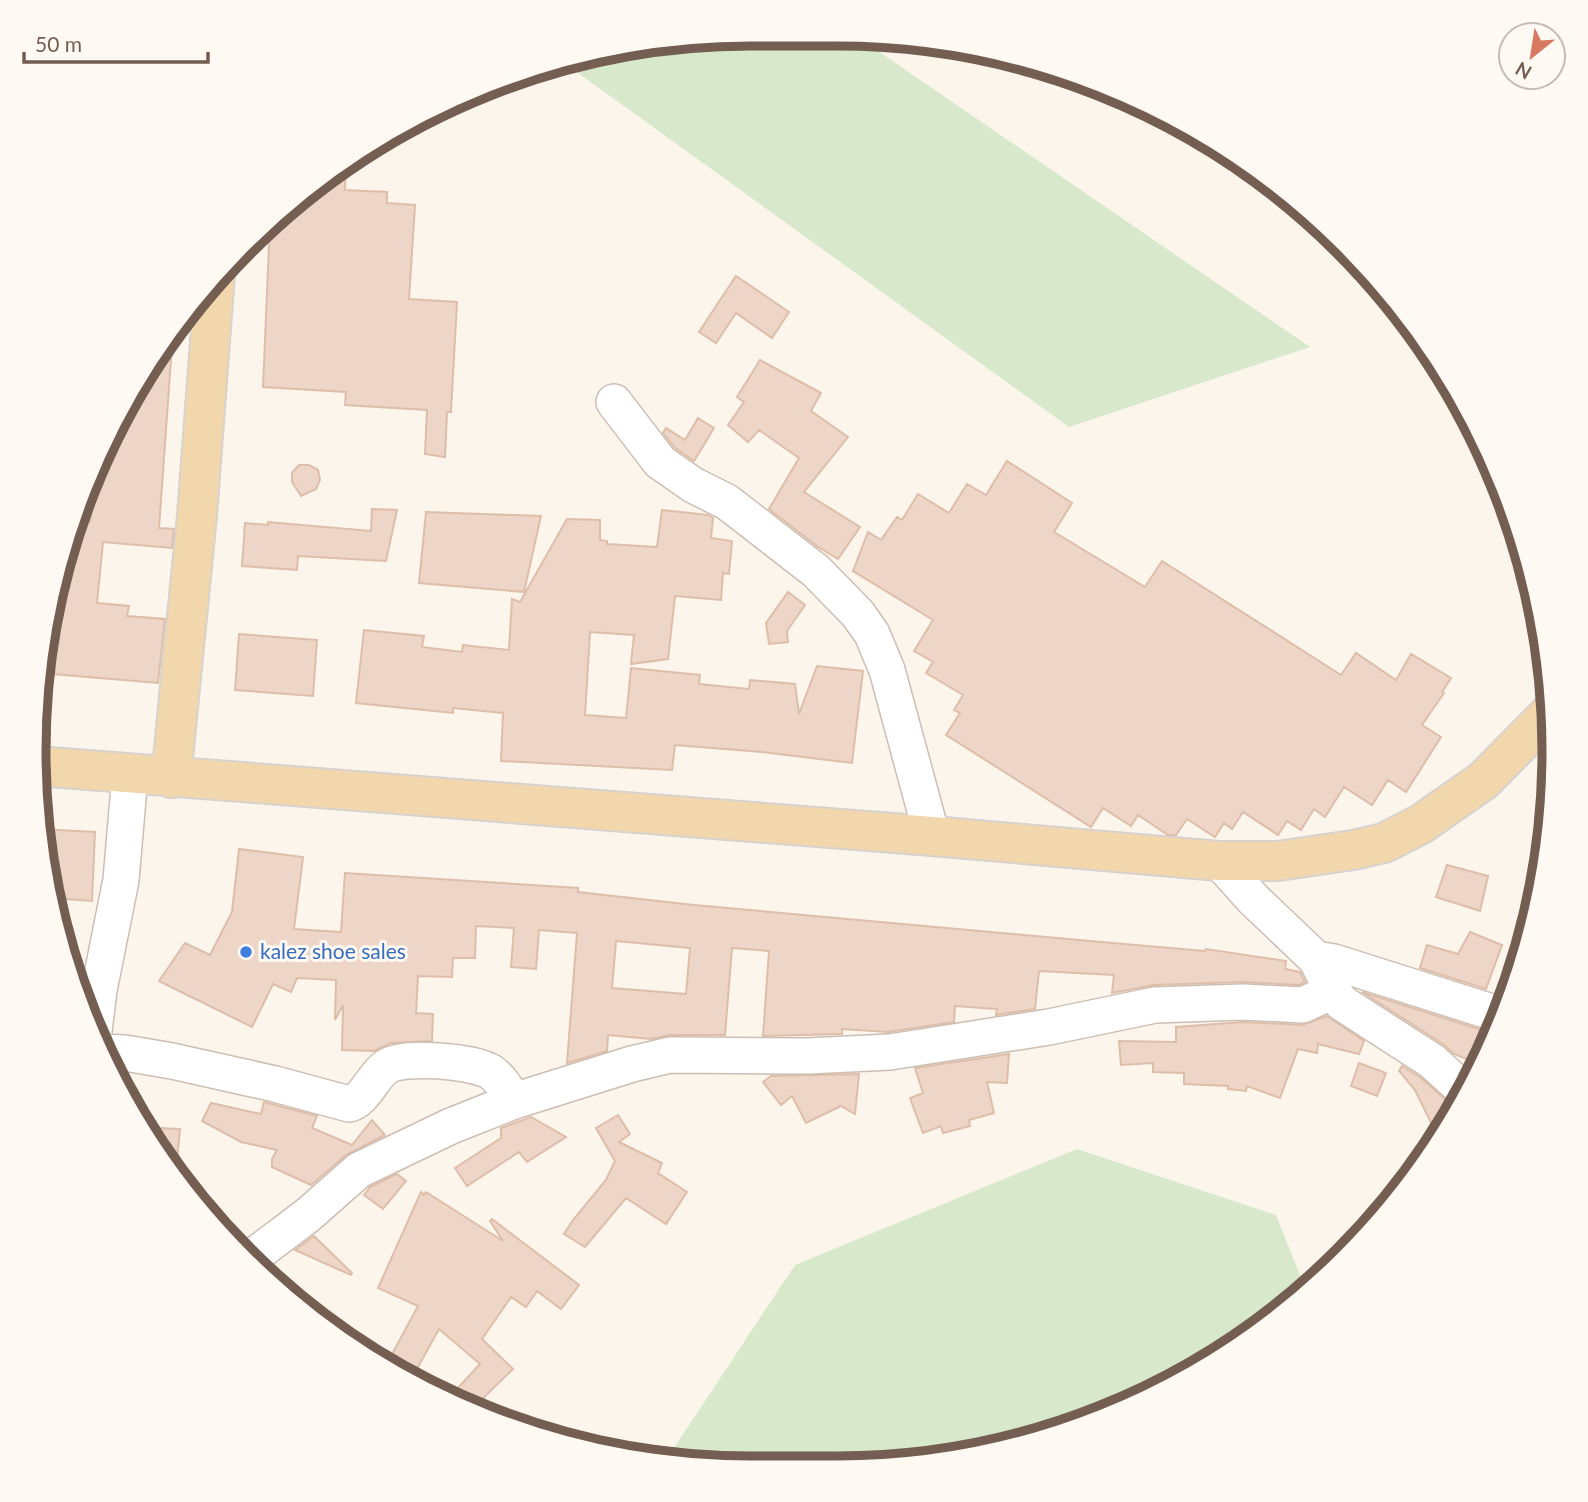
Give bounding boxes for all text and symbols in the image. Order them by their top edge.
scale bar [24,21,208,65]
north arrow [1497,21,1567,91]
text: 50 m [35,31,82,56]
text: N [1511,58,1535,85]
place label: kalez shoe sales [260,938,406,963]
marker: kalez shoe sales [238,944,254,960]

